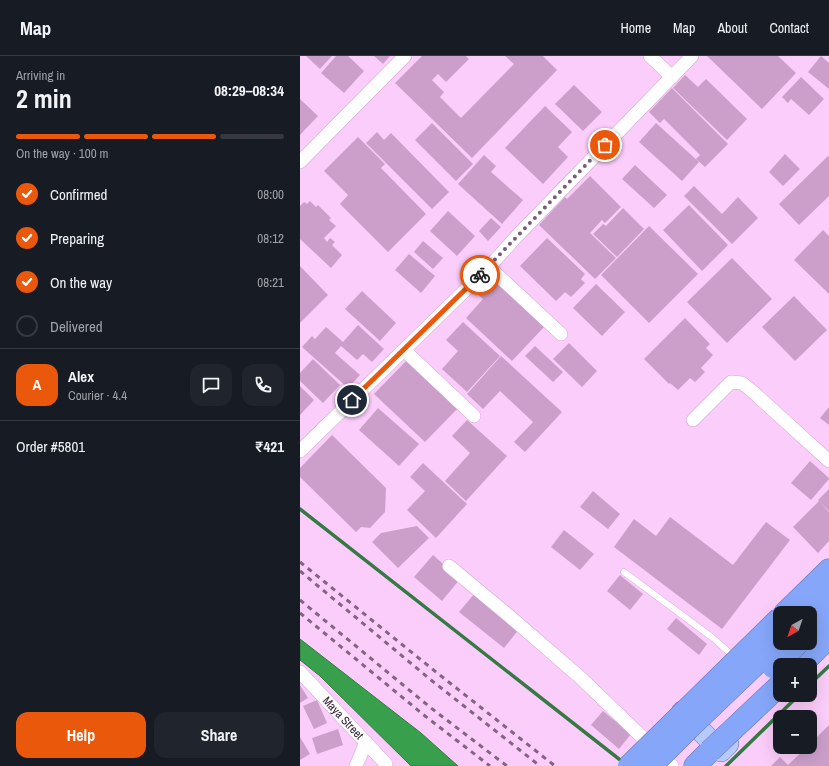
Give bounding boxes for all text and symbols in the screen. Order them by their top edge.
text: Map [20,15,51,41]
text: Home [620,19,651,37]
text: Map [673,19,695,37]
text: About [717,19,747,37]
text: Contact [769,19,809,37]
text: Arriving in [16,67,65,84]
text: 08:29–08:34 [214,80,284,101]
text: 2 min [16,81,72,116]
pin [588,128,622,162]
icon: bag [594,134,616,156]
text: On the way · 100 m [16,145,108,162]
icon: check [16,183,38,205]
text: Confirmed [50,184,107,205]
text: 08:00 [257,186,284,203]
icon: check [16,227,38,249]
text: Preparing [50,228,104,249]
text: 08:12 [257,230,284,247]
courier [460,255,500,295]
icon: bike [469,264,491,286]
icon: check [16,271,38,293]
text: On the way [50,272,112,293]
text: 08:21 [257,274,284,291]
text: Delivered [50,316,103,337]
button: chat [190,364,232,406]
button: phone [242,364,284,406]
text: Alex [68,366,94,387]
text: A [33,374,41,395]
pin [335,383,369,417]
text: Courier · 4.4 [68,387,127,404]
icon: home [341,389,363,411]
text: Order #5801 [16,436,85,457]
text: ₹421 [255,436,284,457]
north arrow [773,606,817,650]
map controls [773,606,817,754]
button: + [773,658,817,702]
street label: Maya Street [319,693,367,743]
button: − [773,710,817,754]
button: Help [16,712,146,758]
button: Share [154,712,284,758]

